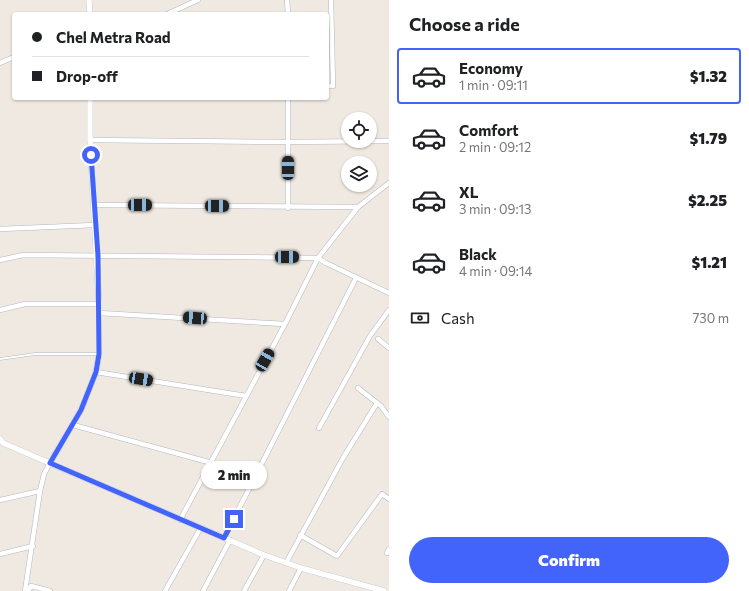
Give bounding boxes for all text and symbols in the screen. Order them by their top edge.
text: Choose a ride [409,13,520,35]
text: Chel Metra Road [56,28,171,46]
icon: car [411,58,447,94]
text: Economy [459,59,523,77]
text: Drop-off [56,67,118,85]
text: $1.32 [690,67,727,85]
text: 1 min · 09:11 [459,77,528,93]
map controls [341,112,377,192]
button: locate [341,112,377,148]
icon: car [411,120,447,156]
text: Comfort [459,121,519,139]
text: $1.79 [690,129,727,147]
text: 2 min · 09:12 [459,139,531,155]
route start [82,146,100,164]
car [282,156,294,180]
button: layers [341,156,377,192]
icon: car [411,182,447,218]
text: XL [459,183,478,201]
text: $2.25 [688,191,727,209]
car [128,199,152,211]
car [205,200,229,212]
text: 3 min · 09:13 [459,201,532,217]
icon: car [411,244,447,280]
text: Black [459,245,497,263]
car [275,251,299,263]
text: $1.21 [691,253,727,271]
text: 4 min · 09:14 [459,263,532,279]
icon: cash [409,307,431,329]
text: Cash [441,309,475,327]
text: 730 m [692,310,729,326]
car [183,311,207,325]
car [254,347,276,373]
car [128,371,154,387]
callout: 2 min [201,461,267,489]
text: 2 min [218,467,250,483]
route end [225,510,243,528]
button: Confirm [409,537,729,583]

